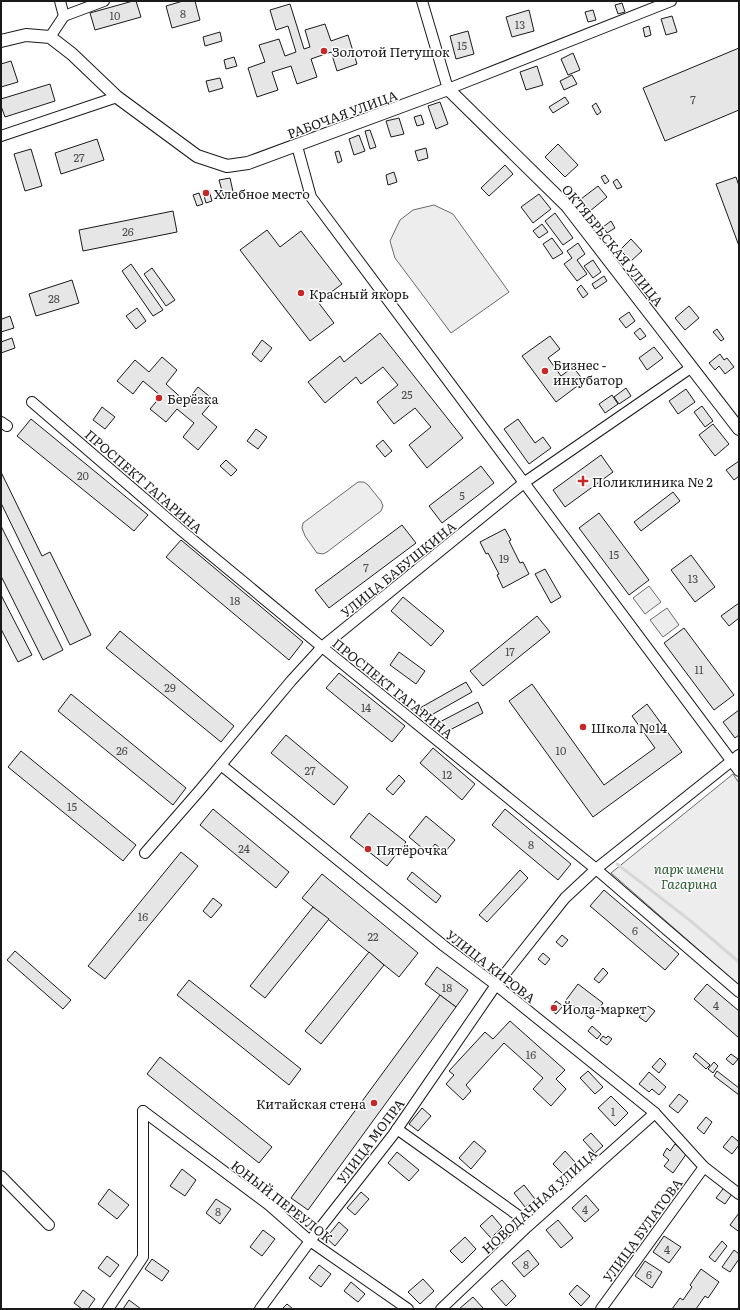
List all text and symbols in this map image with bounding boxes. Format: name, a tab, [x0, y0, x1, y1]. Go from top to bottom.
house number: 8	[180, 5, 186, 21]
house number: 10	[110, 7, 120, 23]
house number: 13	[515, 16, 525, 32]
house number: 15	[457, 37, 467, 53]
place label: Золотой Петушок	[332, 42, 450, 61]
marker: Золотой Петушок	[319, 46, 329, 56]
street label: РАБОЧАЯ УЛИЦА	[284, 85, 400, 143]
house number: 7	[690, 91, 696, 107]
house number: 27	[73, 149, 85, 165]
street label: ОКТЯБРЬСКАЯ УЛИЦА	[558, 180, 668, 310]
place label: Хлебное место	[214, 184, 310, 203]
marker: Хлебное место	[201, 188, 211, 198]
house number: 26	[122, 223, 134, 239]
place label: Красный якорь	[309, 284, 409, 303]
marker: Красный якорь	[296, 288, 306, 298]
house number: 28	[48, 290, 60, 306]
place label: Бизнес - инкубатор	[553, 355, 623, 389]
marker: Бизнес - инкубатор	[540, 366, 550, 376]
house number: 25	[401, 386, 413, 402]
place label: Берёзка	[167, 389, 218, 408]
marker: Берёзка	[154, 393, 164, 403]
street label: ПРОСПЕКТ ГАГАРИНА	[81, 425, 207, 538]
house number: 20	[77, 467, 89, 483]
place label: Поликлиника № 2	[592, 472, 713, 491]
marker: Поликлиника № 2	[577, 475, 589, 487]
house number: 5	[459, 487, 465, 503]
street label: УЛИЦА БАБУШКИНА	[336, 516, 460, 621]
house number: 15	[609, 546, 619, 562]
house number: 19	[499, 550, 509, 566]
house number: 7	[363, 559, 369, 575]
house number: 13	[688, 570, 698, 586]
house number: 18	[230, 592, 240, 608]
street label: ПРОСПЕКТ ГАГАРИНА	[329, 633, 458, 743]
house number: 17	[505, 643, 515, 659]
house number: 11	[695, 661, 704, 677]
house number: 29	[164, 679, 176, 695]
house number: 14	[361, 699, 371, 715]
place label: Школа №14	[591, 718, 667, 737]
marker: Школа №14	[578, 722, 588, 732]
house number: 26	[116, 742, 128, 758]
house number: 10	[556, 742, 566, 758]
house number: 27	[304, 762, 316, 778]
house number: 12	[442, 766, 452, 782]
house number: 15	[67, 798, 77, 814]
house number: 8	[528, 836, 534, 852]
house number: 24	[238, 840, 250, 856]
place label: Пятёрочка	[376, 840, 448, 859]
marker: Пятёрочка	[363, 844, 373, 854]
park label: парк имени Гагарина	[654, 859, 724, 893]
house number: 16	[138, 908, 148, 924]
house number: 6	[632, 922, 638, 938]
street label: УЛИЦА КИРОВА	[442, 925, 540, 1007]
house number: 22	[367, 928, 379, 944]
house number: 18	[442, 979, 452, 995]
house number: 4	[713, 997, 719, 1013]
place label: Йола-маркет	[562, 999, 647, 1018]
marker: Йола-маркет	[549, 1003, 559, 1013]
house number: 16	[526, 1046, 536, 1062]
place label: Китайская стена	[256, 1094, 366, 1113]
street label: УЛИЦА МОПРА	[332, 1094, 409, 1188]
marker: Китайская стена	[369, 1098, 379, 1108]
house number: 1	[611, 1103, 616, 1119]
street label: НОВОДАЧНАЯ УЛИЦА	[477, 1144, 601, 1258]
street label: ЮНЫЙ ПЕРЕУЛОК	[227, 1155, 337, 1247]
street label: УЛИЦА БУЛАТОВА	[598, 1174, 687, 1286]
house number: 4	[582, 1201, 588, 1217]
house number: 8	[215, 1203, 221, 1219]
house number: 4	[664, 1241, 670, 1257]
house number: 8	[523, 1256, 529, 1272]
house number: 6	[646, 1266, 652, 1282]

